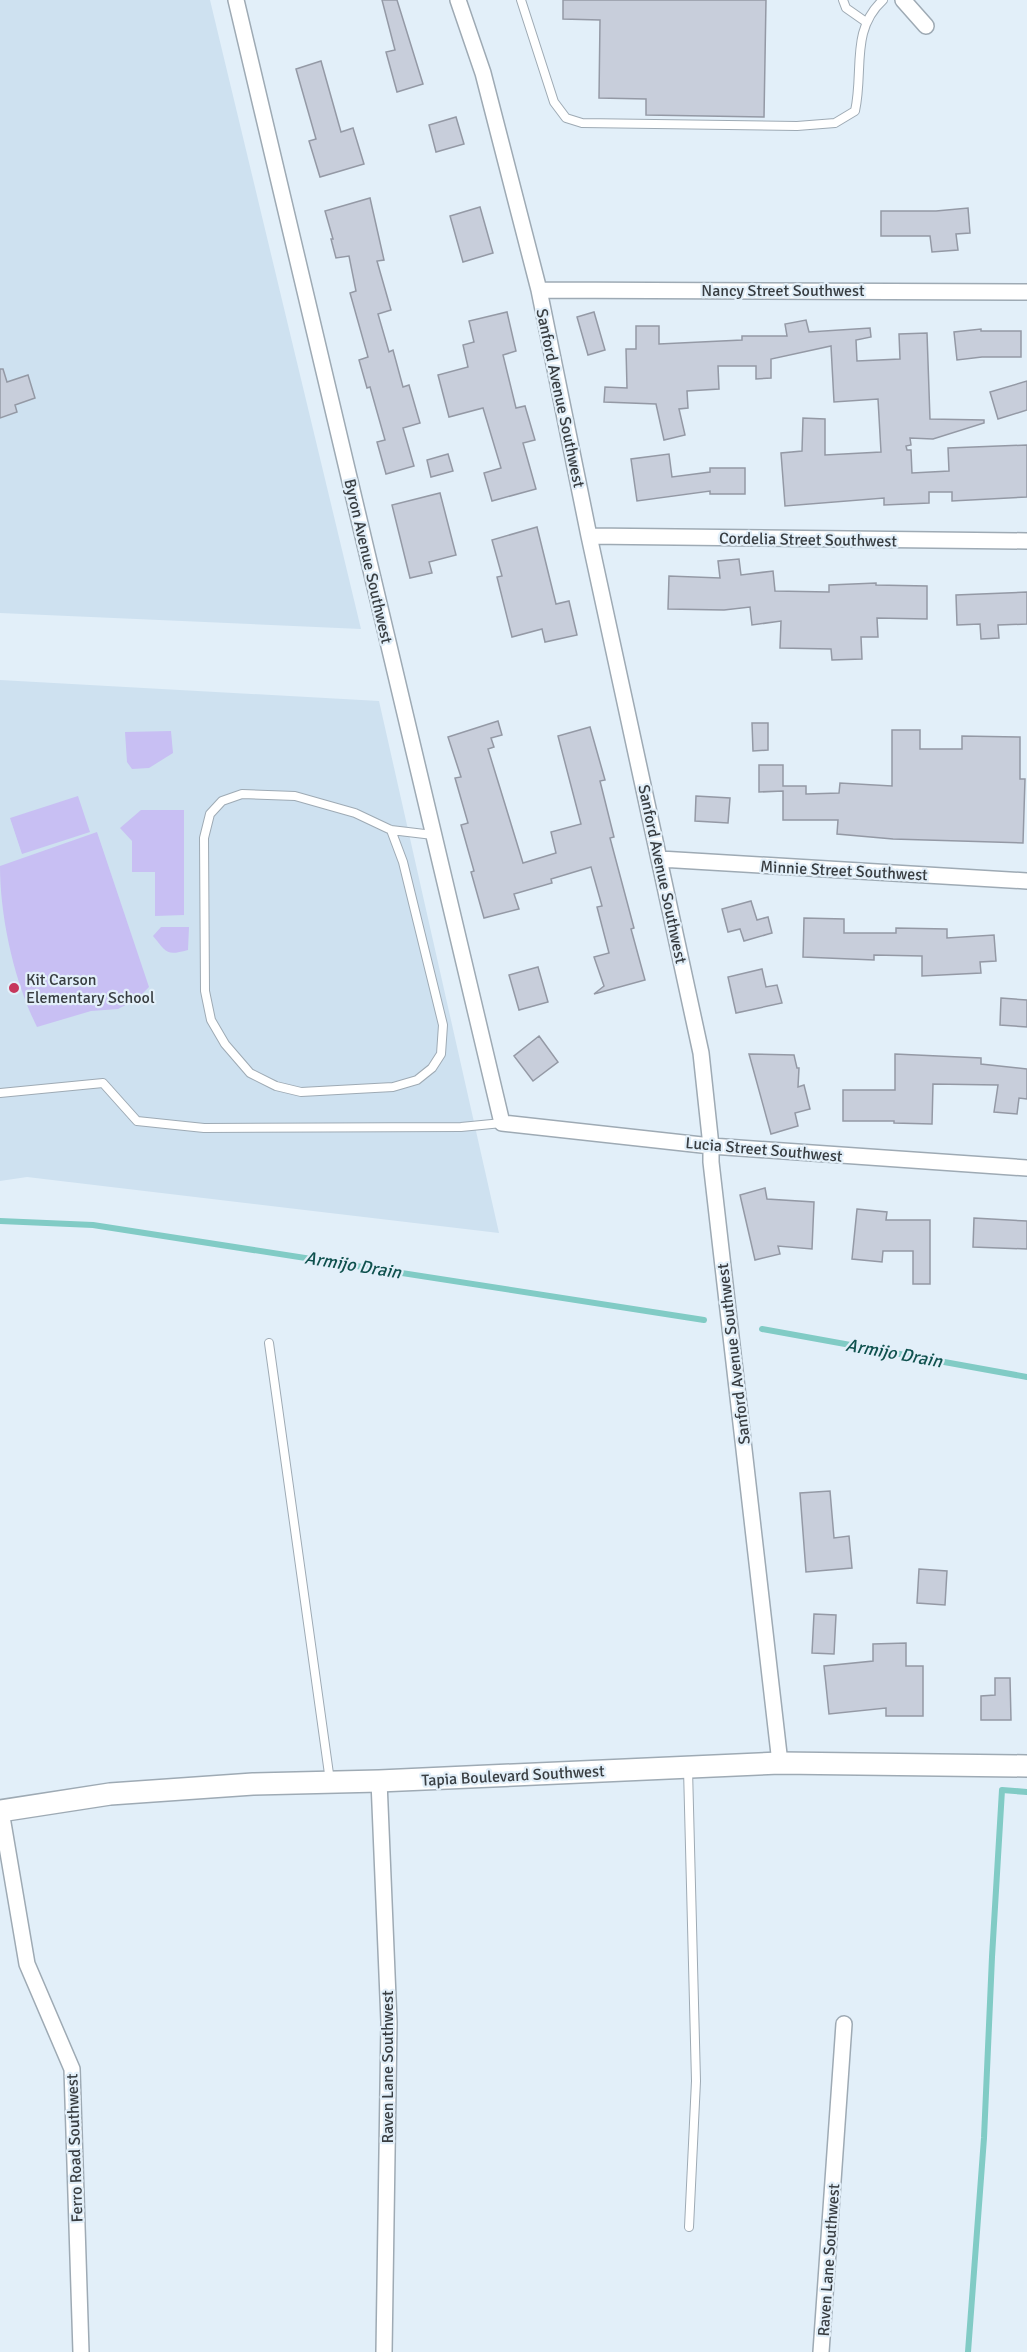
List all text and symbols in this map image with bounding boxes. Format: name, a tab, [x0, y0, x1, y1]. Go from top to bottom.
street label: Nancy Street Southwest	[701, 281, 865, 301]
street label: Sanford Avenue Southwest	[531, 307, 589, 490]
street label: Byron Avenue Southwest	[339, 477, 397, 646]
street label: Cordelia Street Southwest	[719, 528, 897, 552]
street label: Sanford Avenue Southwest	[633, 783, 691, 966]
street label: Minnie Street Southwest	[760, 857, 929, 885]
place label: Kit Carson Elementary School	[26, 970, 155, 1008]
marker: Kit Carson Elementary School	[7, 981, 21, 995]
street label: Lucia Street Southwest	[685, 1133, 844, 1167]
water label: Armijo Drain	[303, 1247, 404, 1284]
street label: Sanford Avenue Southwest	[713, 1262, 755, 1446]
water label: Armijo Drain	[844, 1334, 945, 1372]
street label: Tapia Boulevard Southwest	[421, 1761, 606, 1791]
street label: Raven Lane Southwest	[378, 1990, 398, 2144]
street label: Ferro Road Southwest	[62, 2073, 88, 2223]
street label: Raven Lane Southwest	[814, 2183, 844, 2337]

